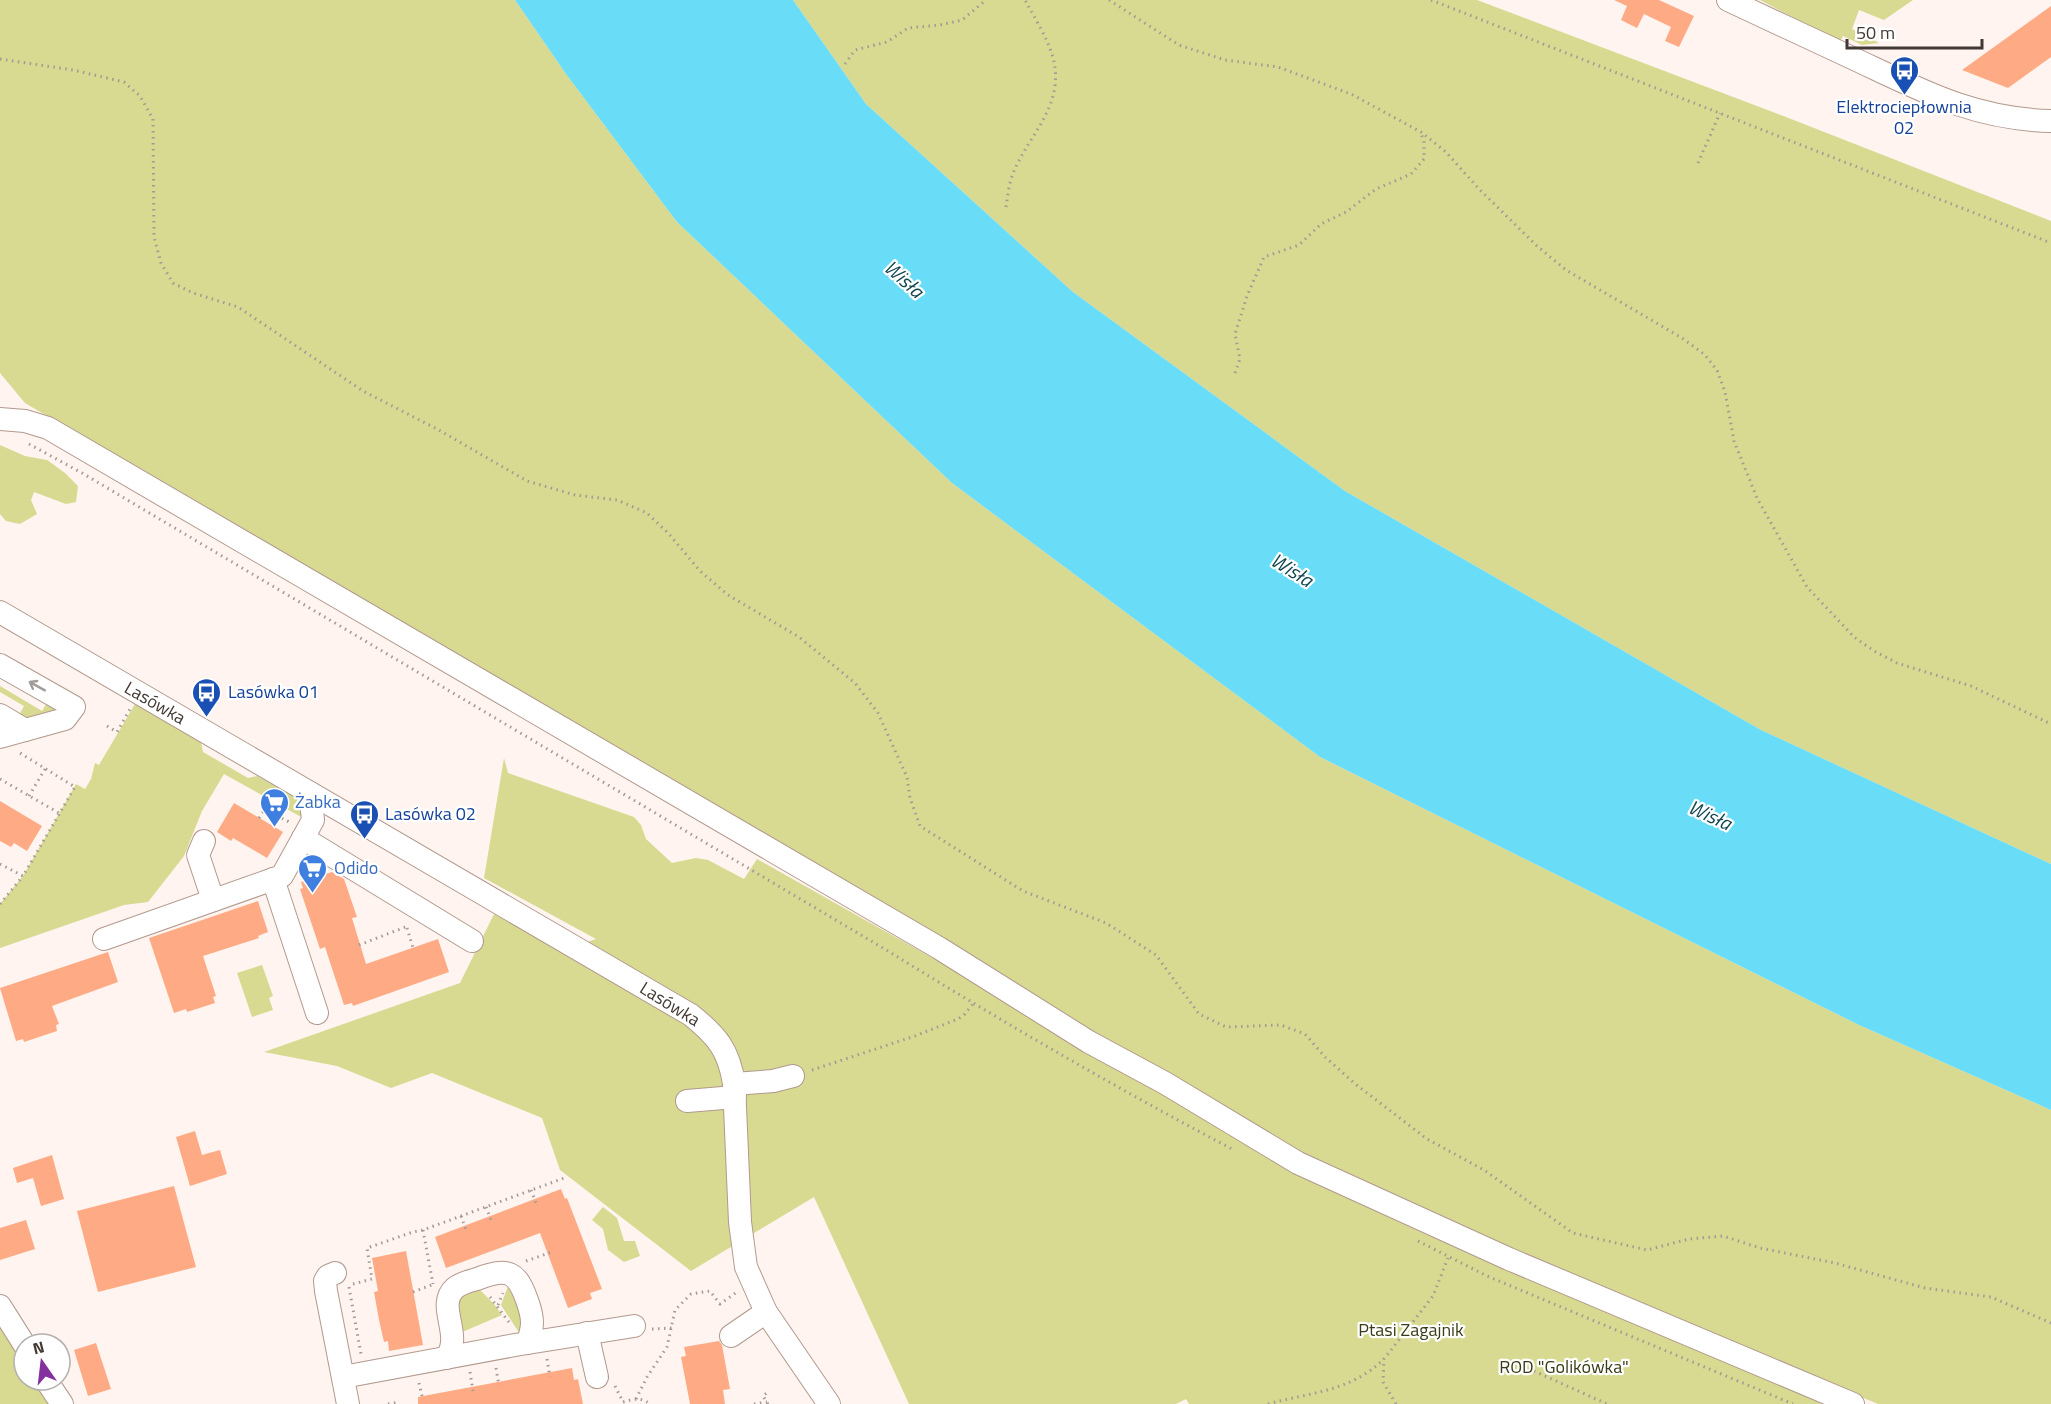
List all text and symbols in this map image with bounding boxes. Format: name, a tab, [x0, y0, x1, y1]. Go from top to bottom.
scale bar	[1847, 12, 1982, 50]
text: 50 m	[1856, 19, 1895, 46]
bus stop icon: Elektrociepłownia 02	[1888, 54, 1920, 96]
place label: Elektrociepłownia 02	[1836, 93, 1972, 141]
water label: Wisła	[877, 252, 932, 306]
water label: Wisła	[1265, 545, 1320, 595]
street label: Lasówka	[120, 674, 191, 731]
bus stop icon: Lasówka 01	[191, 676, 223, 718]
place label: Lasówka 01	[228, 678, 319, 705]
one-way arrow	[29, 680, 46, 692]
supermarket icon: Żabka	[258, 786, 290, 828]
place label: Żabka	[295, 788, 341, 815]
water label: Wisła	[1683, 791, 1738, 838]
bus stop icon: Lasówka 02	[348, 798, 380, 840]
place label: Lasówka 02	[385, 800, 476, 827]
supermarket icon: Odido	[297, 852, 329, 894]
place label: Odido	[334, 854, 378, 881]
street label: Lasówka	[635, 974, 706, 1033]
park label: Ptasi Zagajnik	[1358, 1316, 1464, 1343]
north arrow	[12, 1332, 72, 1392]
text: N	[30, 1334, 47, 1360]
park label: ROD "Golikówka"	[1499, 1353, 1629, 1380]

